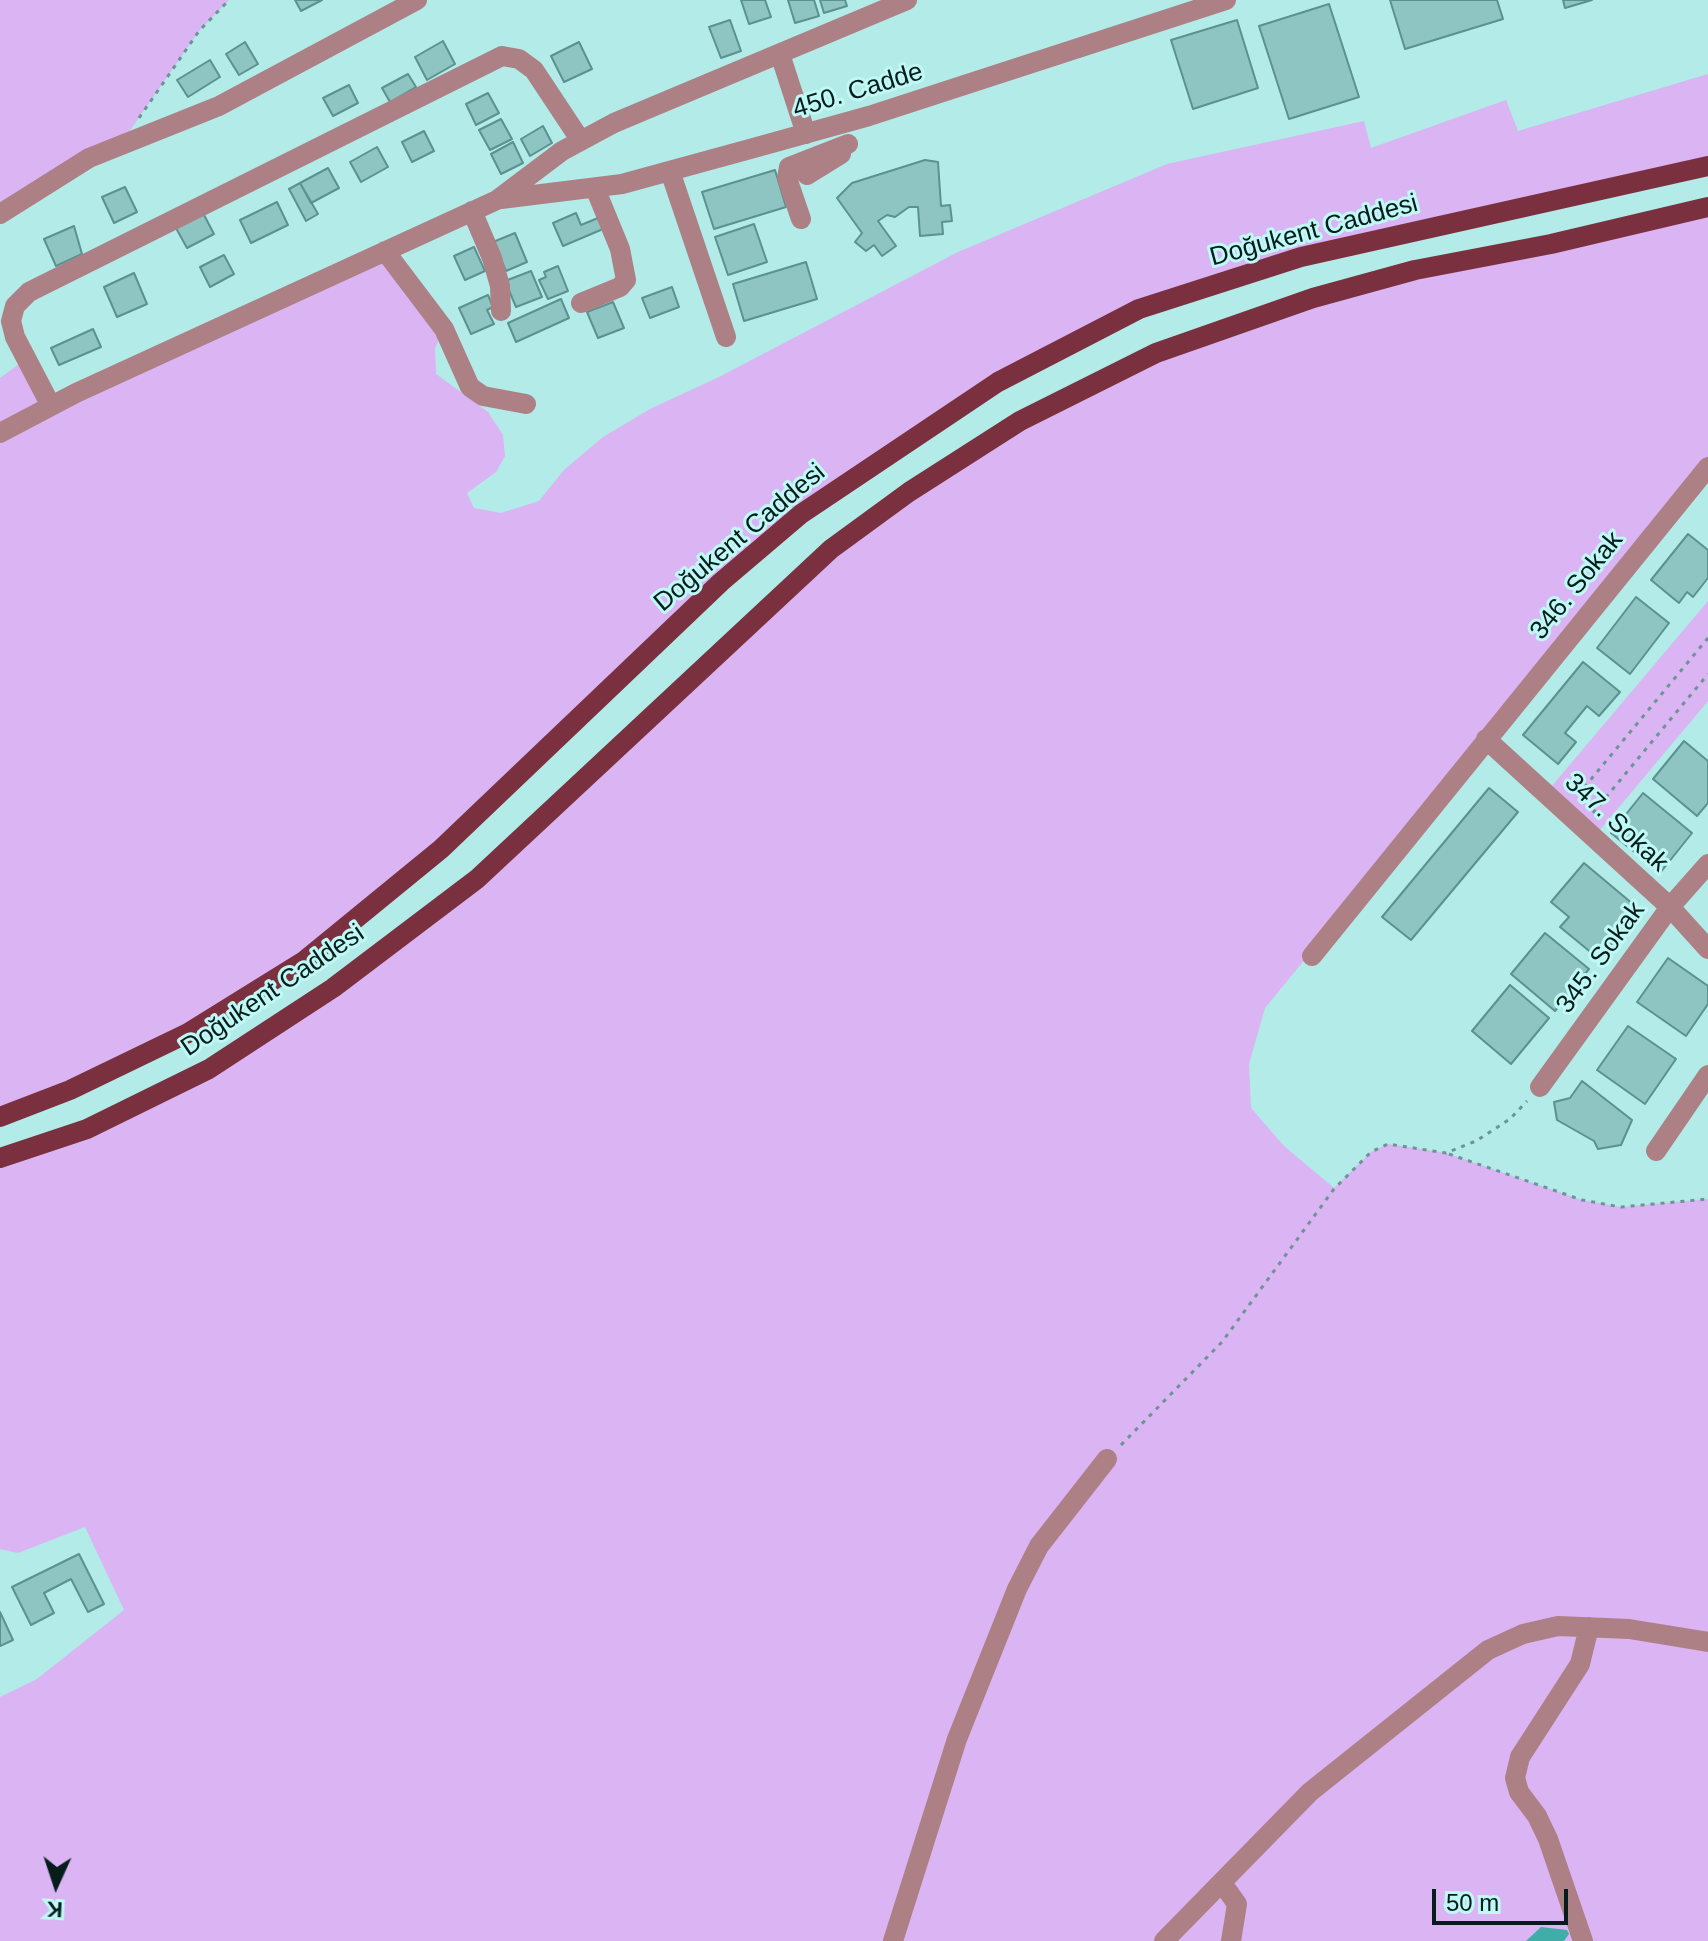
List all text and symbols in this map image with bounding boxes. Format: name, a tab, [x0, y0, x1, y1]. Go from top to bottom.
street label: 450. Cadde	[789, 56, 927, 126]
street label: Doğukent Caddesi	[1207, 188, 1421, 274]
street label: Doğukent Caddesi	[648, 457, 832, 619]
street label: 346. Sokak	[1524, 526, 1630, 646]
street label: 347. Sokak	[1558, 767, 1674, 879]
street label: 345. Sokak	[1550, 896, 1652, 1020]
street label: Doğukent Caddesi	[176, 918, 370, 1064]
north arrow	[16, 1845, 96, 1925]
scale bar	[1436, 1873, 1572, 1923]
text: 50 m	[1446, 1889, 1499, 1916]
text: K	[46, 1897, 63, 1922]

